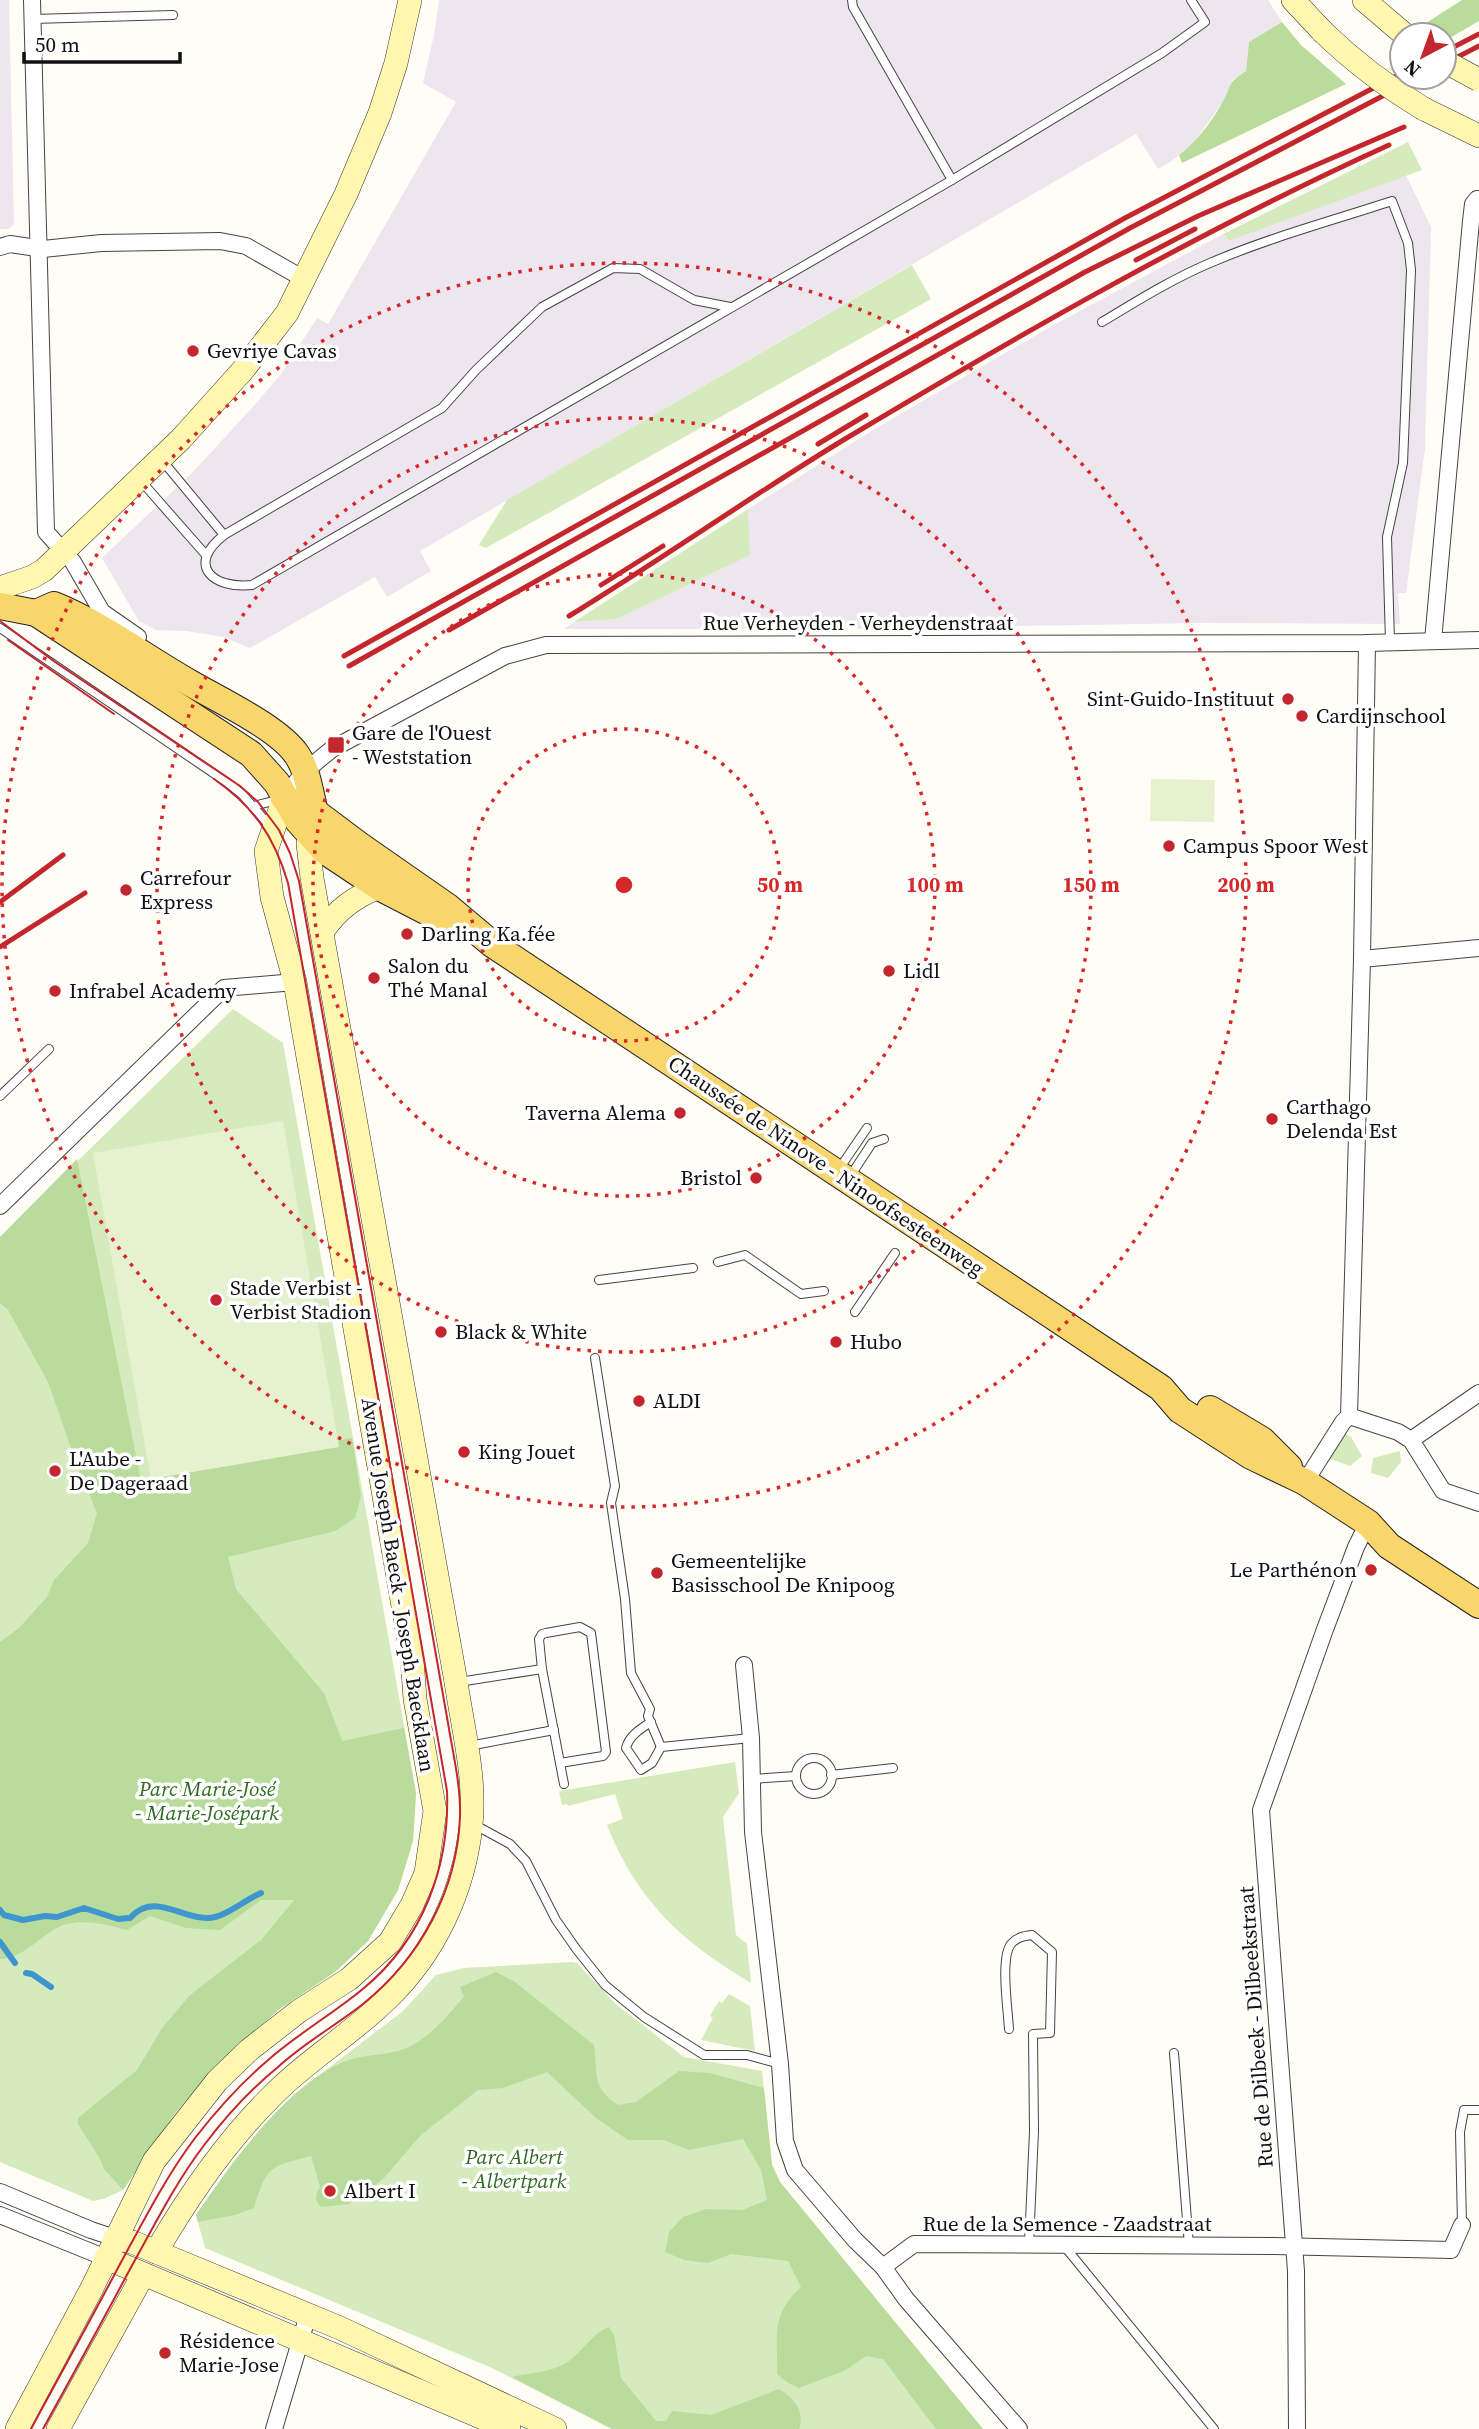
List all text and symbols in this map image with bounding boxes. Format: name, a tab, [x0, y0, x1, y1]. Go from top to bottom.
scale bar	[24, 21, 180, 65]
north arrow	[1388, 21, 1458, 91]
text: 50 m	[35, 30, 80, 59]
text: N	[1398, 54, 1426, 83]
place label: Gevriye Cavas	[207, 336, 337, 365]
marker: Gevriye Cavas	[185, 343, 201, 359]
street label: Rue Verheyden - Verheydenstraat	[703, 608, 1013, 637]
place label: Sint-Guido-Instituut	[1087, 684, 1274, 713]
marker: Sint-Guido-Instituut	[1280, 691, 1296, 707]
place label: Cardijnschool	[1316, 701, 1446, 730]
marker: Cardijnschool	[1294, 708, 1310, 724]
place label: Gare de l'Ouest - Weststation	[352, 718, 491, 771]
marker: Gare de l'Ouest - Weststation	[326, 735, 346, 755]
place label: Campus Spoor West	[1183, 831, 1368, 860]
marker: Campus Spoor West	[1161, 838, 1177, 854]
place label: Carrefour Express	[140, 863, 232, 916]
text: 50 m	[757, 870, 803, 899]
text: 100 m	[906, 870, 964, 899]
text: 150 m	[1062, 870, 1120, 899]
text: 200 m	[1217, 870, 1275, 899]
centre of rings	[612, 873, 636, 897]
marker: Carrefour Express	[118, 882, 134, 898]
place label: Darling Ka.fée	[421, 919, 555, 948]
marker: Darling Ka.fée	[399, 926, 415, 942]
place label: Salon du Thé Manal	[388, 951, 488, 1004]
place label: Lidl	[903, 956, 940, 985]
marker: Lidl	[881, 963, 897, 979]
marker: Salon du Thé Manal	[366, 970, 382, 986]
place label: Infrabel Academy	[69, 976, 236, 1005]
marker: Infrabel Academy	[47, 983, 63, 999]
street label: Chaussée de Ninove - Ninoofsesteenweg	[663, 1049, 990, 1283]
place label: Carthago Delenda Est	[1286, 1092, 1397, 1145]
place label: Taverna Alema	[525, 1098, 666, 1127]
marker: Taverna Alema	[672, 1105, 688, 1121]
marker: Carthago Delenda Est	[1264, 1111, 1280, 1127]
place label: Bristol	[680, 1163, 742, 1192]
marker: Bristol	[748, 1170, 764, 1186]
place label: Stade Verbist - Verbist Stadion	[230, 1273, 372, 1326]
marker: Stade Verbist - Verbist Stadion	[208, 1292, 224, 1308]
place label: Black & White	[455, 1317, 587, 1346]
marker: Black & White	[433, 1324, 449, 1340]
place label: Hubo	[850, 1327, 902, 1356]
marker: Hubo	[828, 1334, 844, 1350]
place label: ALDI	[653, 1386, 701, 1415]
marker: ALDI	[631, 1393, 647, 1409]
street label: Avenue Joseph Baeck - Joseph Baecklaan	[355, 1396, 442, 1774]
place label: King Jouet	[478, 1437, 575, 1466]
place label: L'Aube - De Dageraad	[69, 1444, 188, 1497]
marker: King Jouet	[456, 1444, 472, 1460]
marker: L'Aube - De Dageraad	[47, 1463, 63, 1479]
place label: Gemeentelijke Basisschool De Knipoog	[671, 1546, 895, 1599]
place label: Le Parthénon	[1230, 1555, 1357, 1584]
marker: Le Parthénon	[1363, 1562, 1379, 1578]
marker: Gemeentelijke Basisschool De Knipoog	[649, 1565, 665, 1581]
park label: Parc Marie-José - Marie-Josépark	[135, 1774, 279, 1827]
street label: Rue de Dilbeek - Dilbeekstraat	[1231, 1885, 1280, 2169]
park label: Parc Albert - Albertpark	[462, 2142, 567, 2195]
place label: Albert I	[344, 2176, 416, 2205]
marker: Albert I	[322, 2183, 338, 2199]
street label: Rue de la Semence - Zaadstraat	[923, 2209, 1212, 2238]
place label: Résidence Marie-Jose	[179, 2326, 279, 2379]
marker: Résidence Marie-Jose	[157, 2345, 173, 2361]

